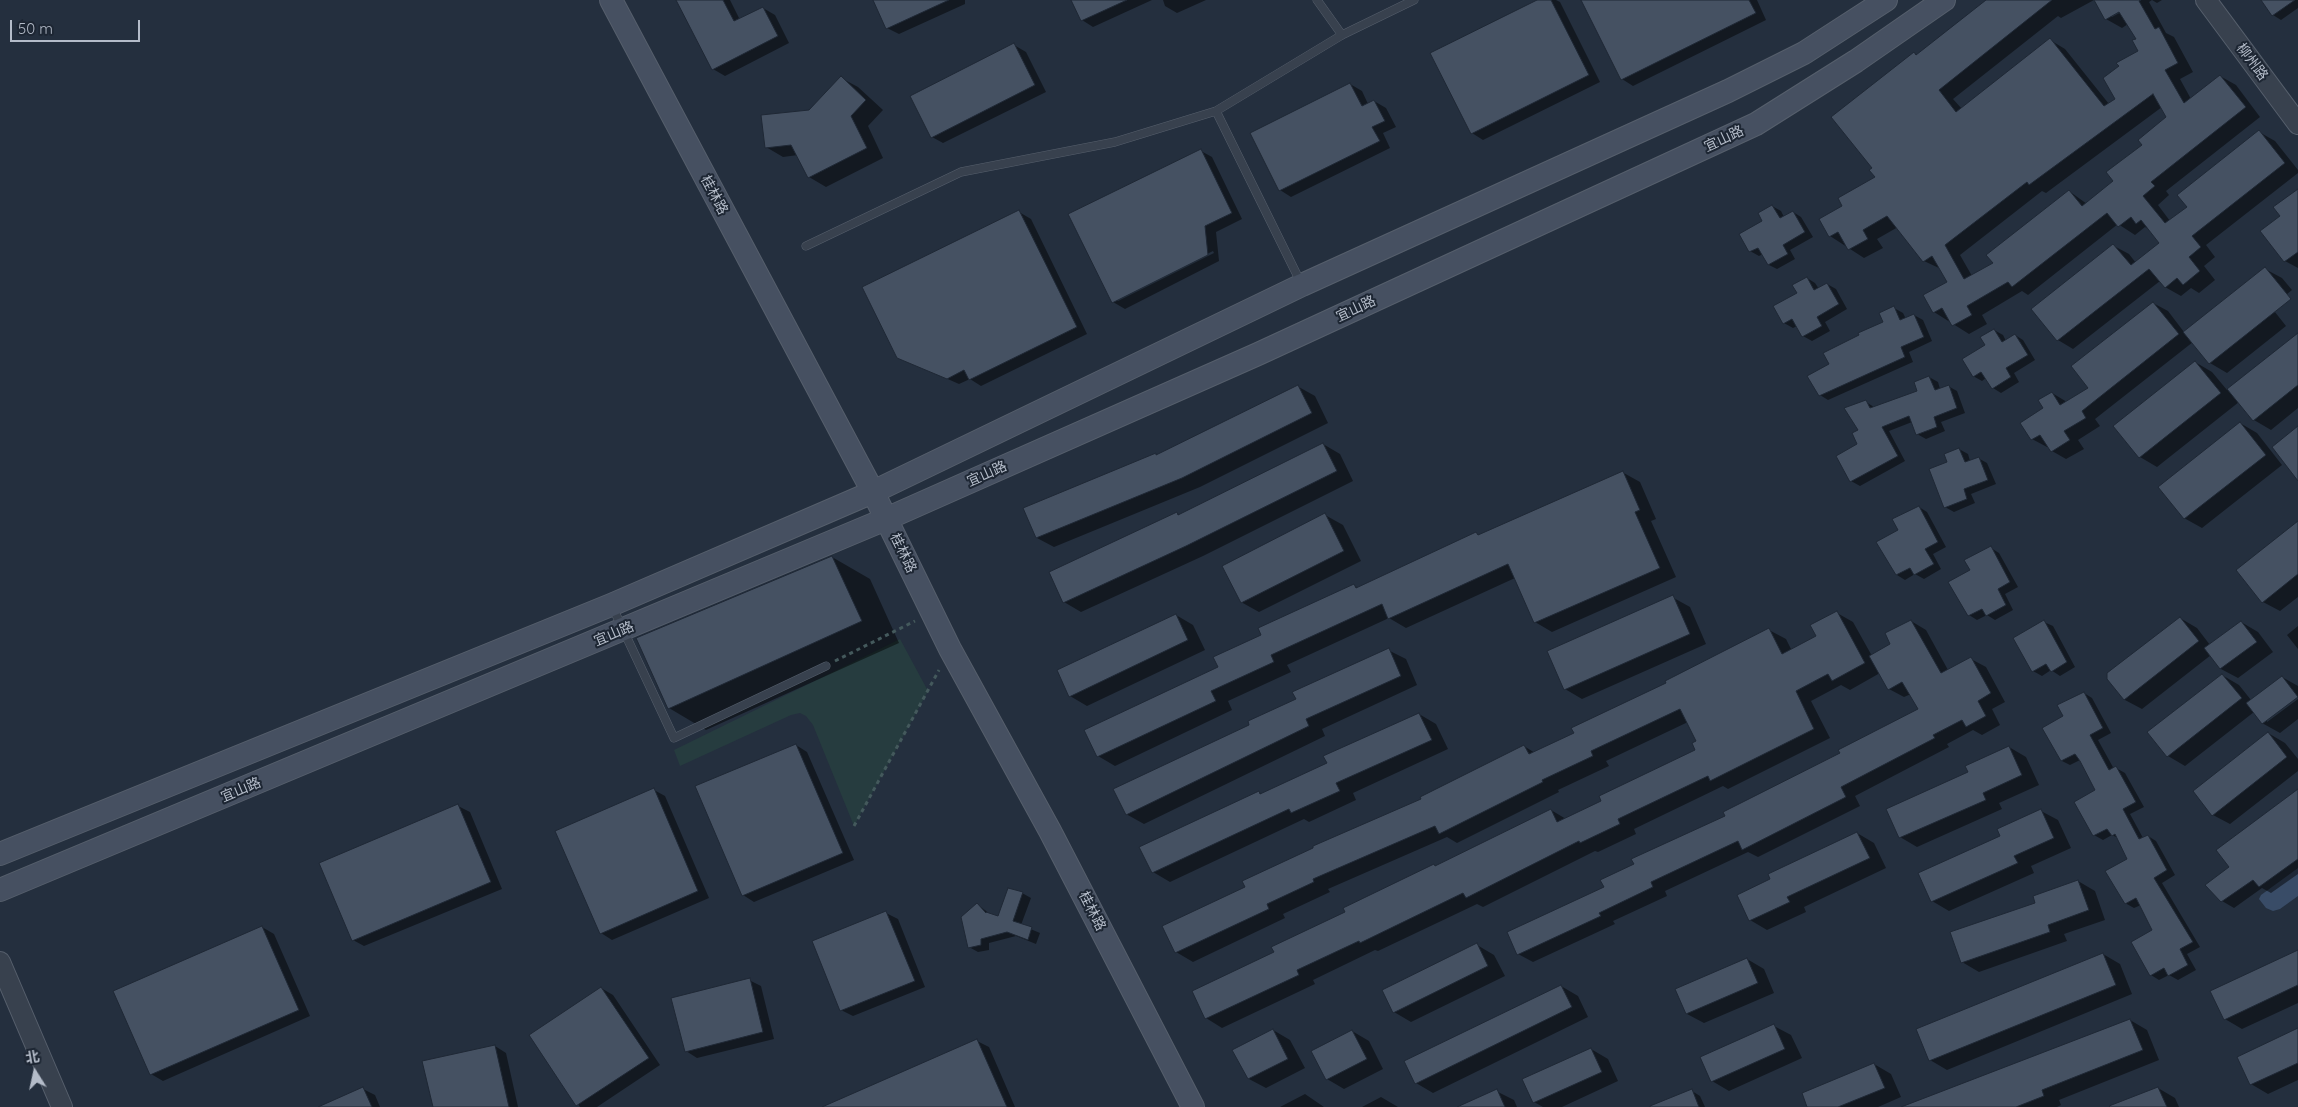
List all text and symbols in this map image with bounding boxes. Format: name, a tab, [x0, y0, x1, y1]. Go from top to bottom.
scale bar	[12, 10, 142, 42]
text: 50 m	[18, 19, 53, 38]
street label: 柳州路	[2233, 40, 2271, 84]
street label: 宜山路	[1701, 123, 1747, 155]
street label: 桂林路	[697, 173, 731, 217]
street label: 宜山路	[1333, 293, 1379, 325]
street label: 宜山路	[964, 458, 1010, 490]
street label: 桂林路	[886, 530, 920, 576]
street label: 宜山路	[591, 618, 637, 650]
street label: 宜山路	[218, 774, 264, 806]
street label: 桂林路	[1075, 888, 1109, 934]
north arrow	[10, 1047, 60, 1097]
text: 北	[24, 1047, 41, 1067]

